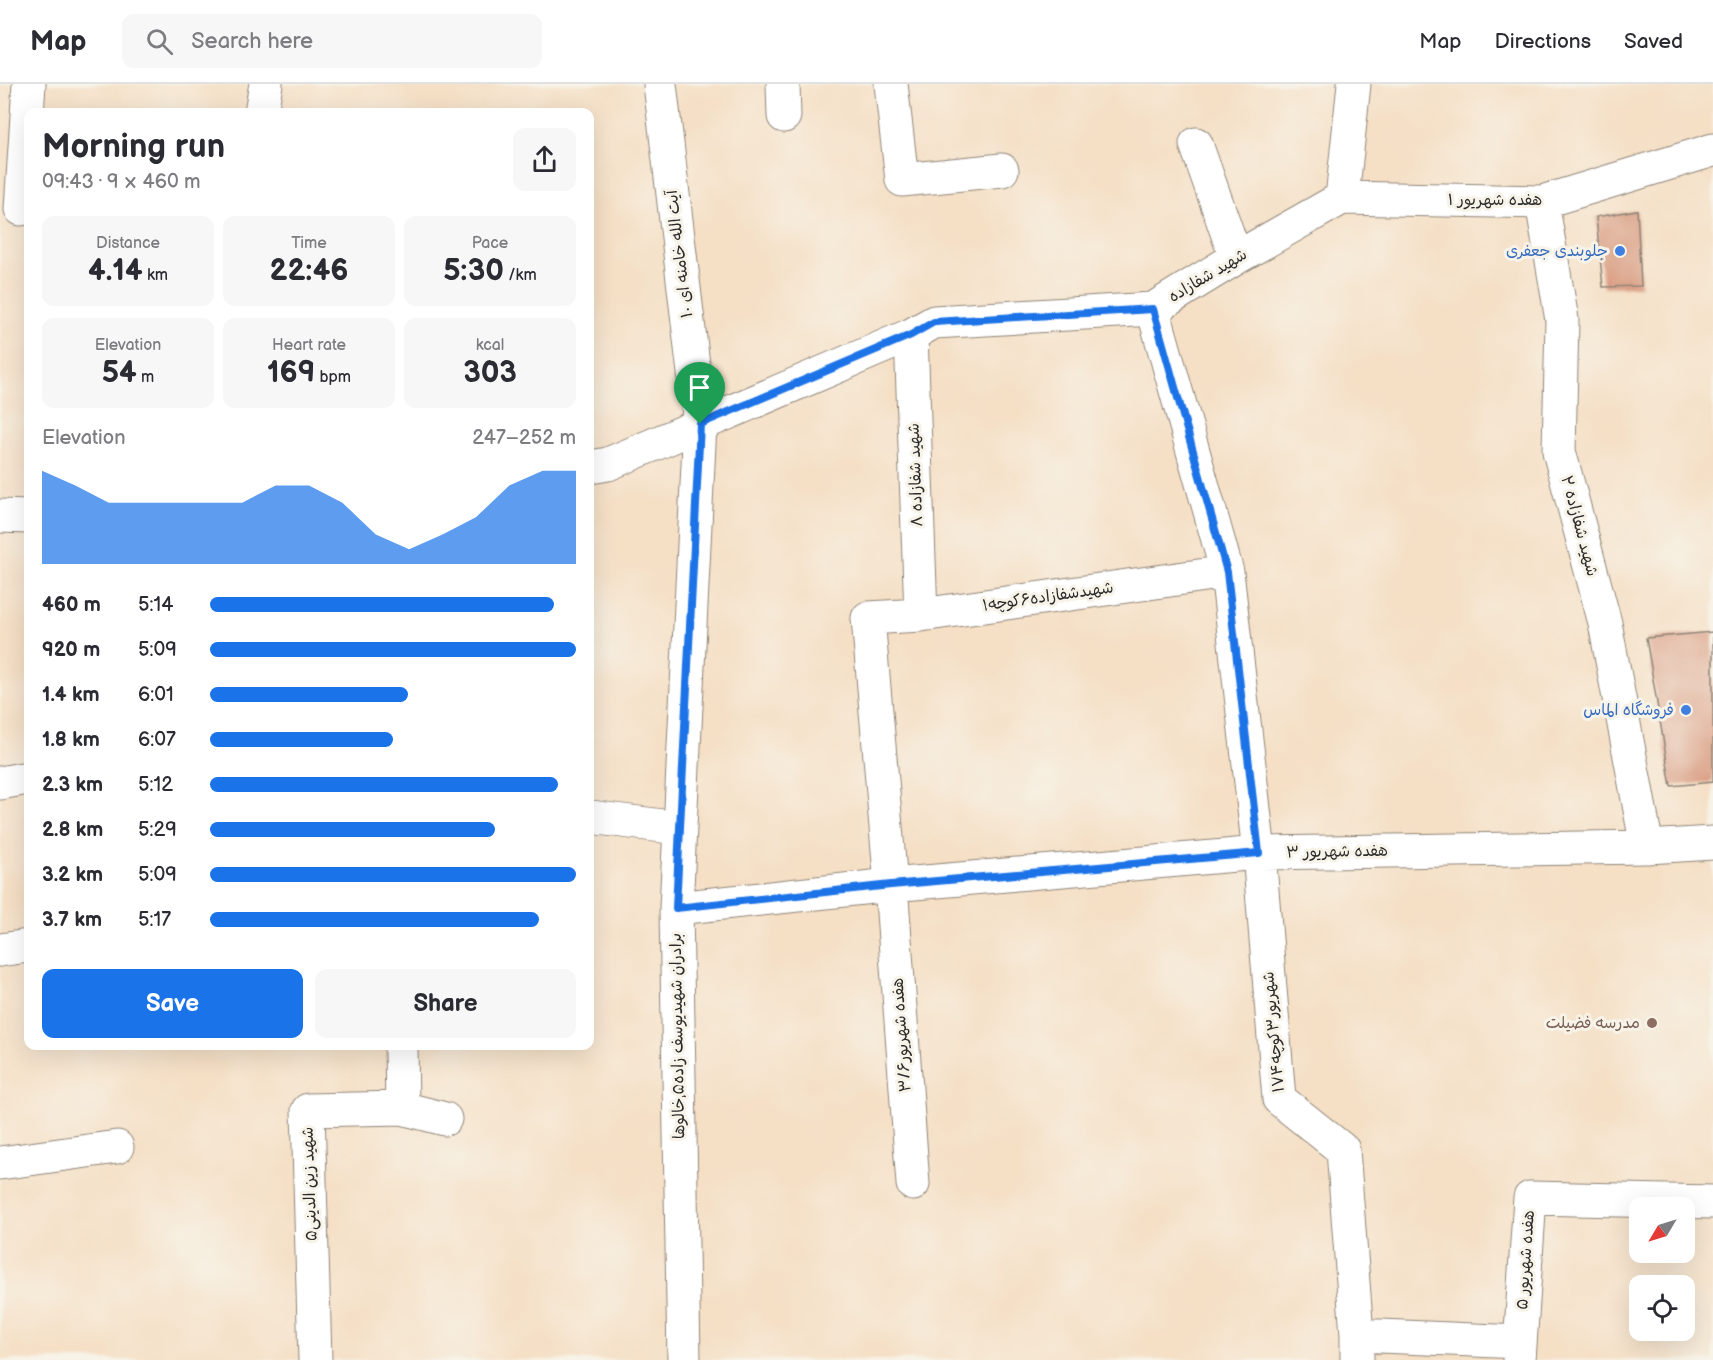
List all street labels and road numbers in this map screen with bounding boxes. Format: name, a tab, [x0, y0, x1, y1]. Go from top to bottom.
street label: آیت الله خامنه ای ۱۰	[663, 188, 697, 319]
street label: هفده شهریور ۱	[1448, 191, 1542, 210]
street label: شهید شفازاده	[1165, 245, 1251, 307]
street label: شهید شفازاده ۸	[905, 423, 927, 527]
street label: شهید شفازاده ۲	[1556, 474, 1602, 578]
street label: شهیدشفازاده۶کوچه۱	[981, 578, 1115, 616]
street label: هفده شهریور ۳	[1286, 842, 1388, 862]
street label: برادران شهیدیوسف زاده۵,خالوها	[667, 933, 689, 1139]
street label: ۱۷شهریور۳کوچه۴	[1259, 971, 1289, 1093]
street label: هفده شهریور۳/۶	[889, 977, 915, 1093]
street label: شهید زین الدینی۵	[299, 1127, 321, 1241]
street label: هفده شهریور ۵	[1513, 1210, 1539, 1310]

